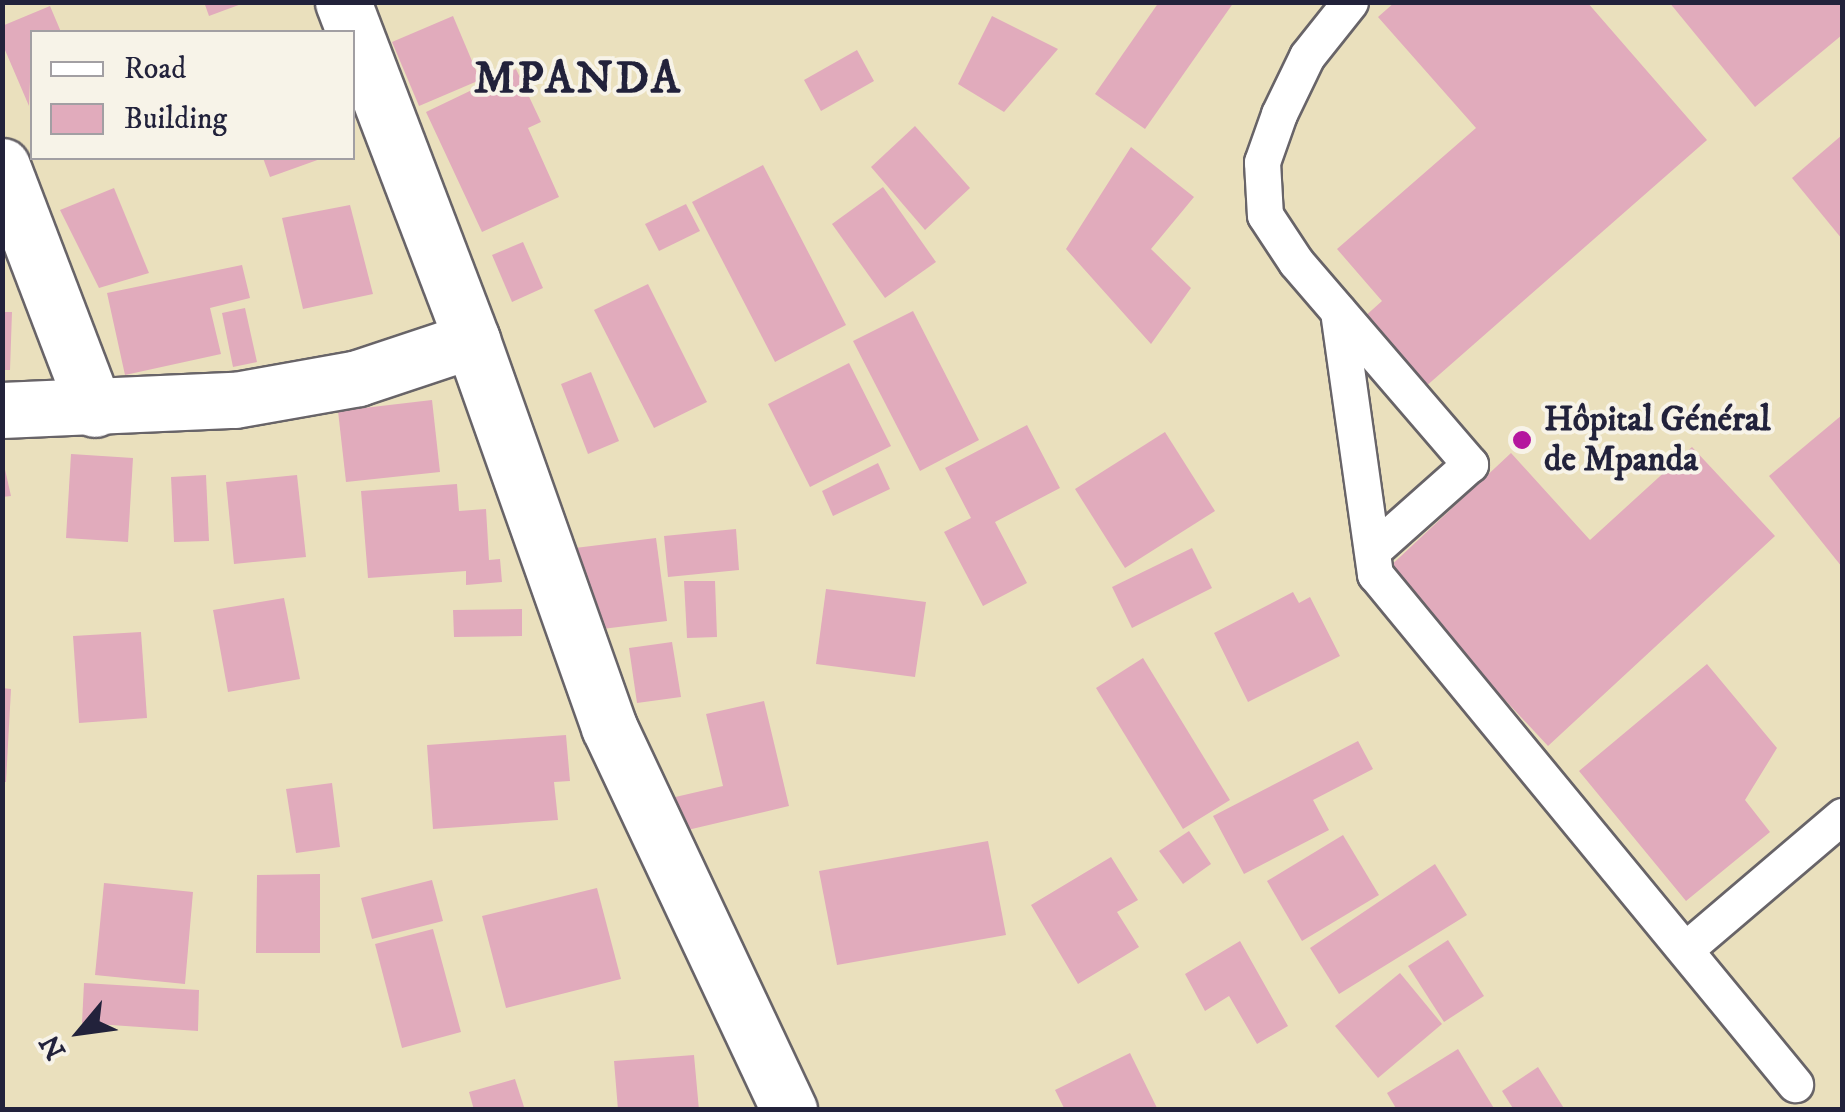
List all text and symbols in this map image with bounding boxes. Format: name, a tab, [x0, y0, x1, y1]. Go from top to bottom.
legend	[30, 30, 355, 160]
text: Road	[124, 51, 186, 88]
district label: MPANDA	[474, 53, 682, 107]
text: Building	[124, 101, 227, 138]
place label: Hôpital Général de Mpanda	[1544, 399, 1770, 481]
marker: Hôpital Général de Mpanda	[1509, 427, 1535, 453]
north arrow	[30, 982, 130, 1082]
text: N	[32, 1028, 74, 1065]

